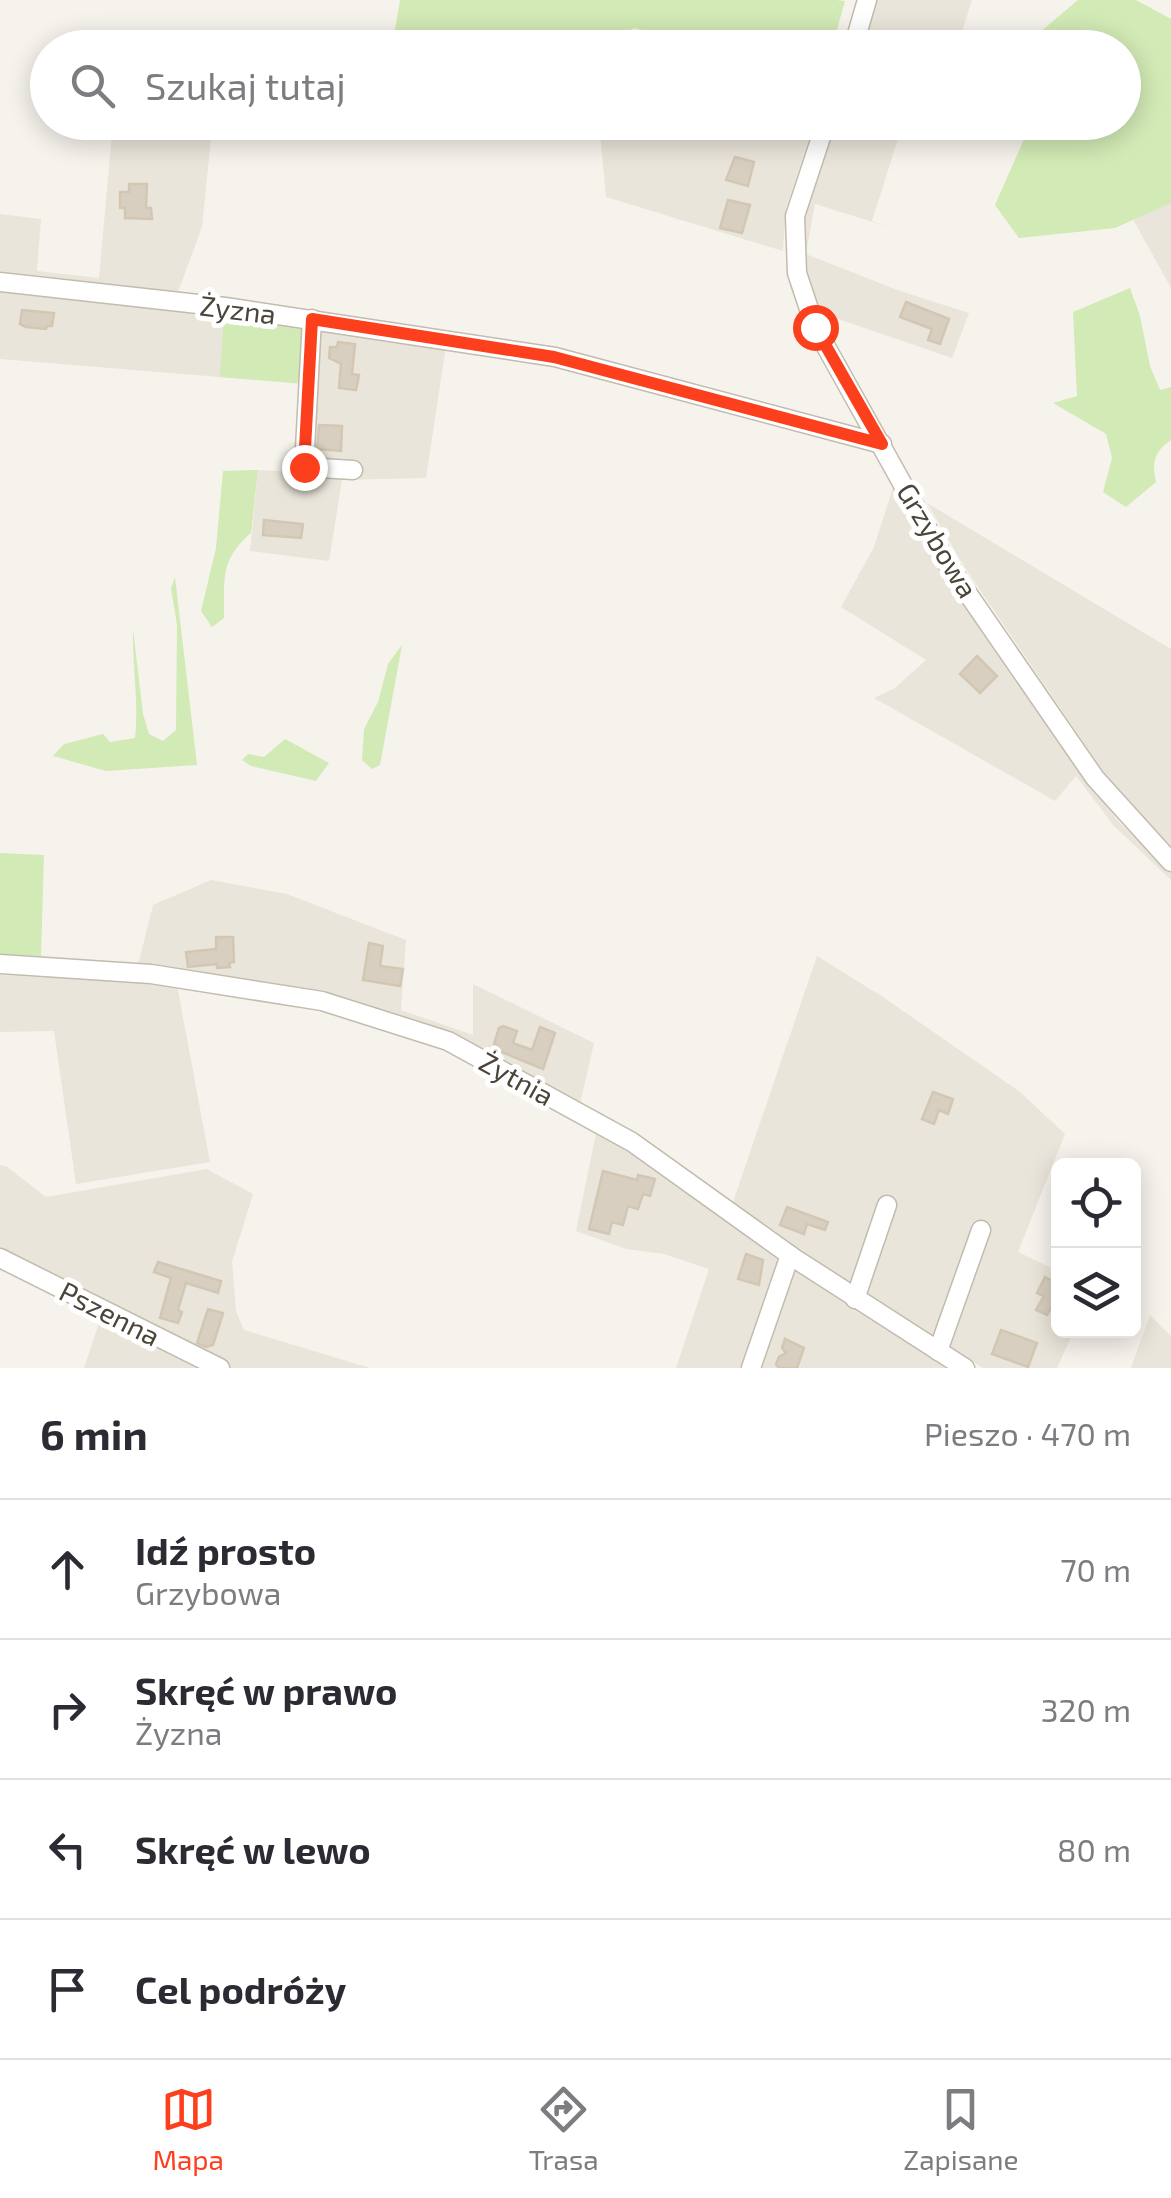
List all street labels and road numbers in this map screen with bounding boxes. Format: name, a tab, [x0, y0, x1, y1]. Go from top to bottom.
street label: Żyzna	[198, 287, 278, 331]
street label: Grzybowa	[890, 476, 986, 604]
street label: Żytnia	[474, 1044, 560, 1112]
street label: Pszenna	[54, 1273, 166, 1353]

